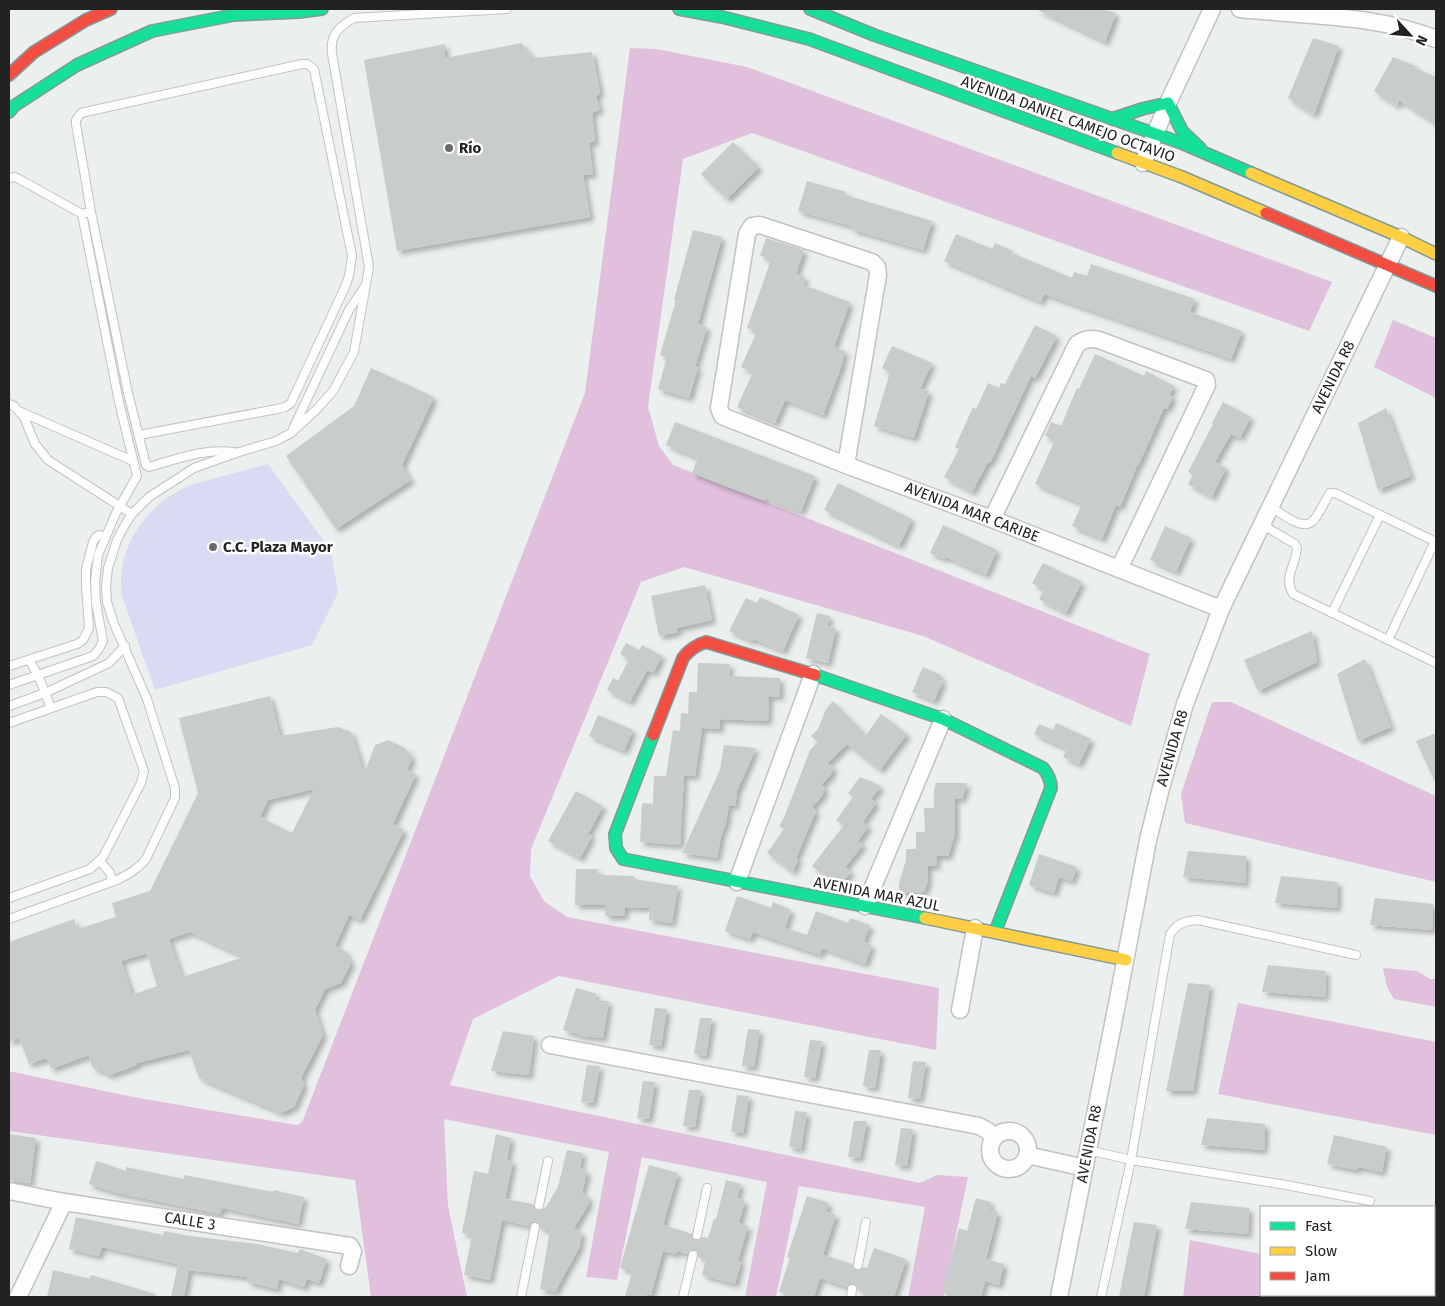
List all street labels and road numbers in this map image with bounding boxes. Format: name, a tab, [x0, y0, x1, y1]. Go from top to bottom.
street label: AVENIDA DANIEL CAMEJO OCTAVIO	[959, 72, 1177, 166]
street label: AVENIDA R8	[1308, 338, 1358, 416]
street label: AVENIDA MAR CARIBE	[902, 478, 1042, 546]
street label: AVENIDA R8	[1152, 708, 1192, 788]
street label: AVENIDA MAR AZUL	[812, 873, 942, 915]
street label: AVENIDA R8	[1073, 1104, 1105, 1184]
street label: CALLE 3	[163, 1208, 217, 1234]

